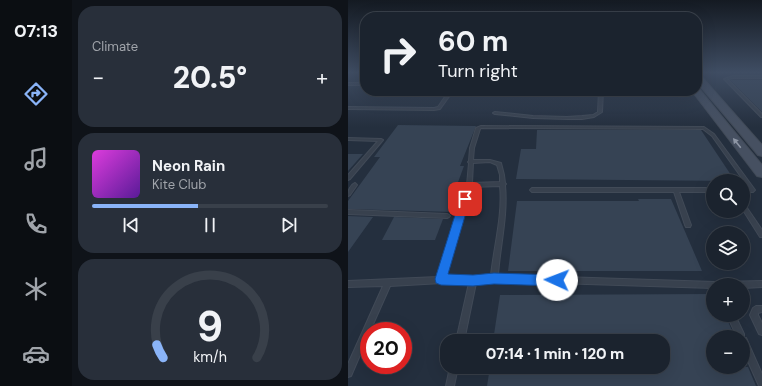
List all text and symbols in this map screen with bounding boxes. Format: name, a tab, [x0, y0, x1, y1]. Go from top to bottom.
text: 07:13	[14, 19, 58, 43]
text: 60 m	[438, 23, 508, 60]
icon: right	[372, 28, 424, 80]
text: Climate	[92, 38, 138, 55]
text: 20.5°	[173, 58, 247, 97]
text: Turn right	[438, 59, 518, 83]
text: −	[92, 63, 104, 92]
text: +	[316, 63, 328, 92]
icon: directions	[22, 80, 50, 108]
one-way arrow	[733, 138, 742, 148]
icon: music	[22, 145, 50, 173]
text: Neon Rain	[152, 156, 225, 176]
map controls	[706, 174, 750, 374]
button: search	[706, 174, 750, 218]
text: Kite Club	[152, 176, 206, 193]
pin	[448, 182, 482, 216]
icon: arrive	[454, 188, 476, 210]
icon: phone	[22, 210, 50, 238]
icon: previous	[120, 214, 142, 236]
icon: pause	[199, 214, 221, 236]
icon: next	[278, 214, 300, 236]
button: layers	[706, 226, 750, 270]
position arrow	[536, 259, 578, 301]
icon: climate	[22, 275, 50, 303]
button: +	[706, 278, 750, 322]
text: 9	[197, 299, 223, 353]
speed limit sign: 20	[360, 322, 412, 374]
button: −	[706, 330, 750, 374]
icon: car	[22, 340, 50, 368]
text: 07:14 · 1 min · 120 m	[486, 344, 624, 364]
text: km/h	[193, 347, 227, 365]

